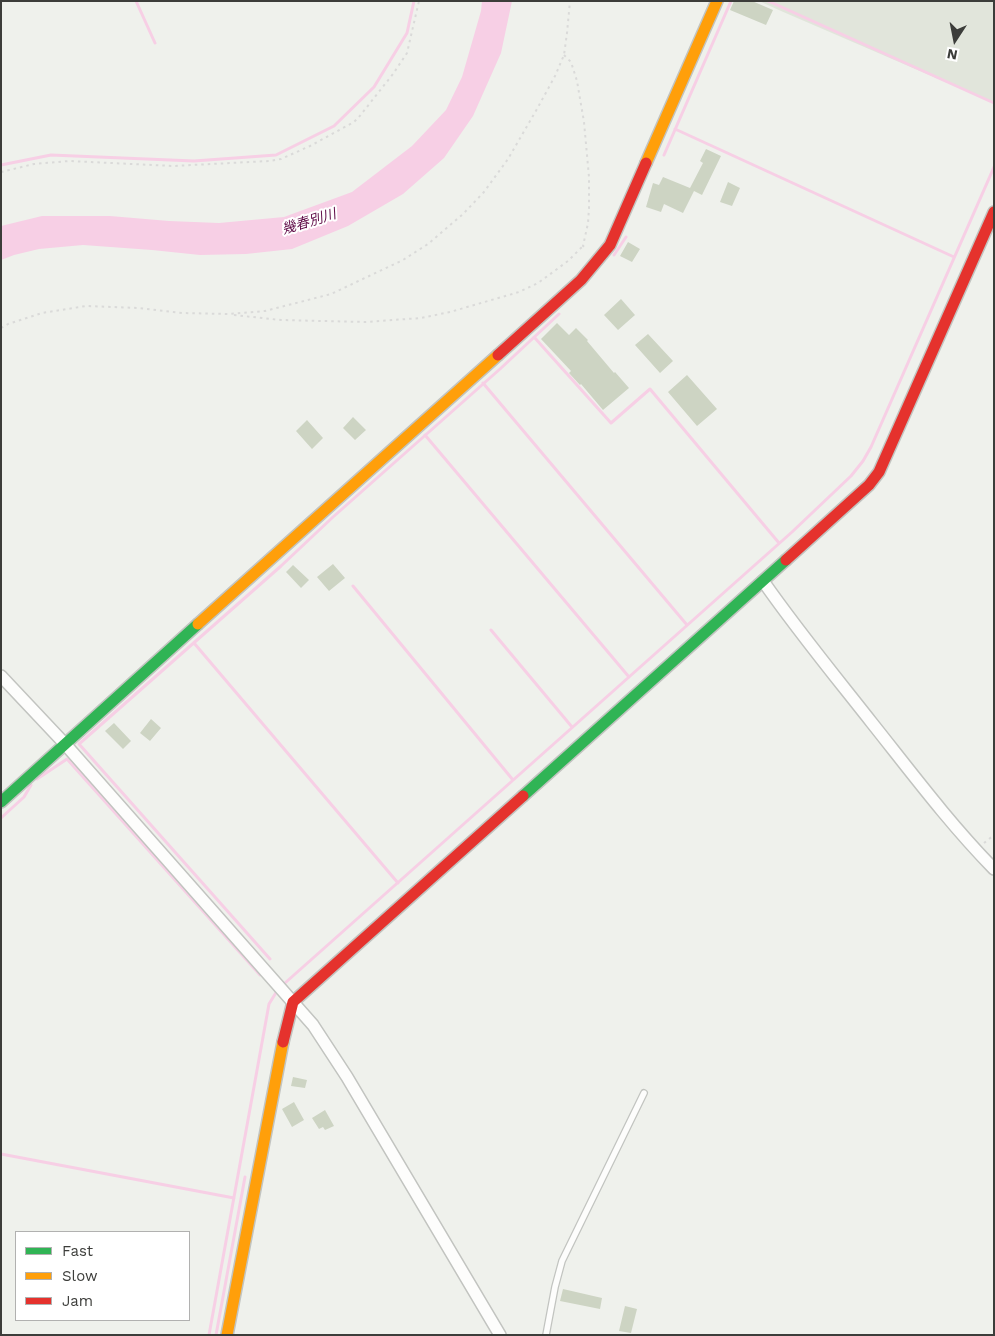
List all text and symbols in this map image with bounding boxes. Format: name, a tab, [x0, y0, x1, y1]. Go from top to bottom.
north arrow	[930, 15, 980, 65]
text: N	[946, 46, 959, 64]
water label: 幾春別川	[280, 206, 338, 238]
legend	[15, 1231, 190, 1321]
text: Fast	[62, 1242, 93, 1260]
text: Slow	[62, 1267, 98, 1285]
text: Jam	[62, 1292, 93, 1310]

